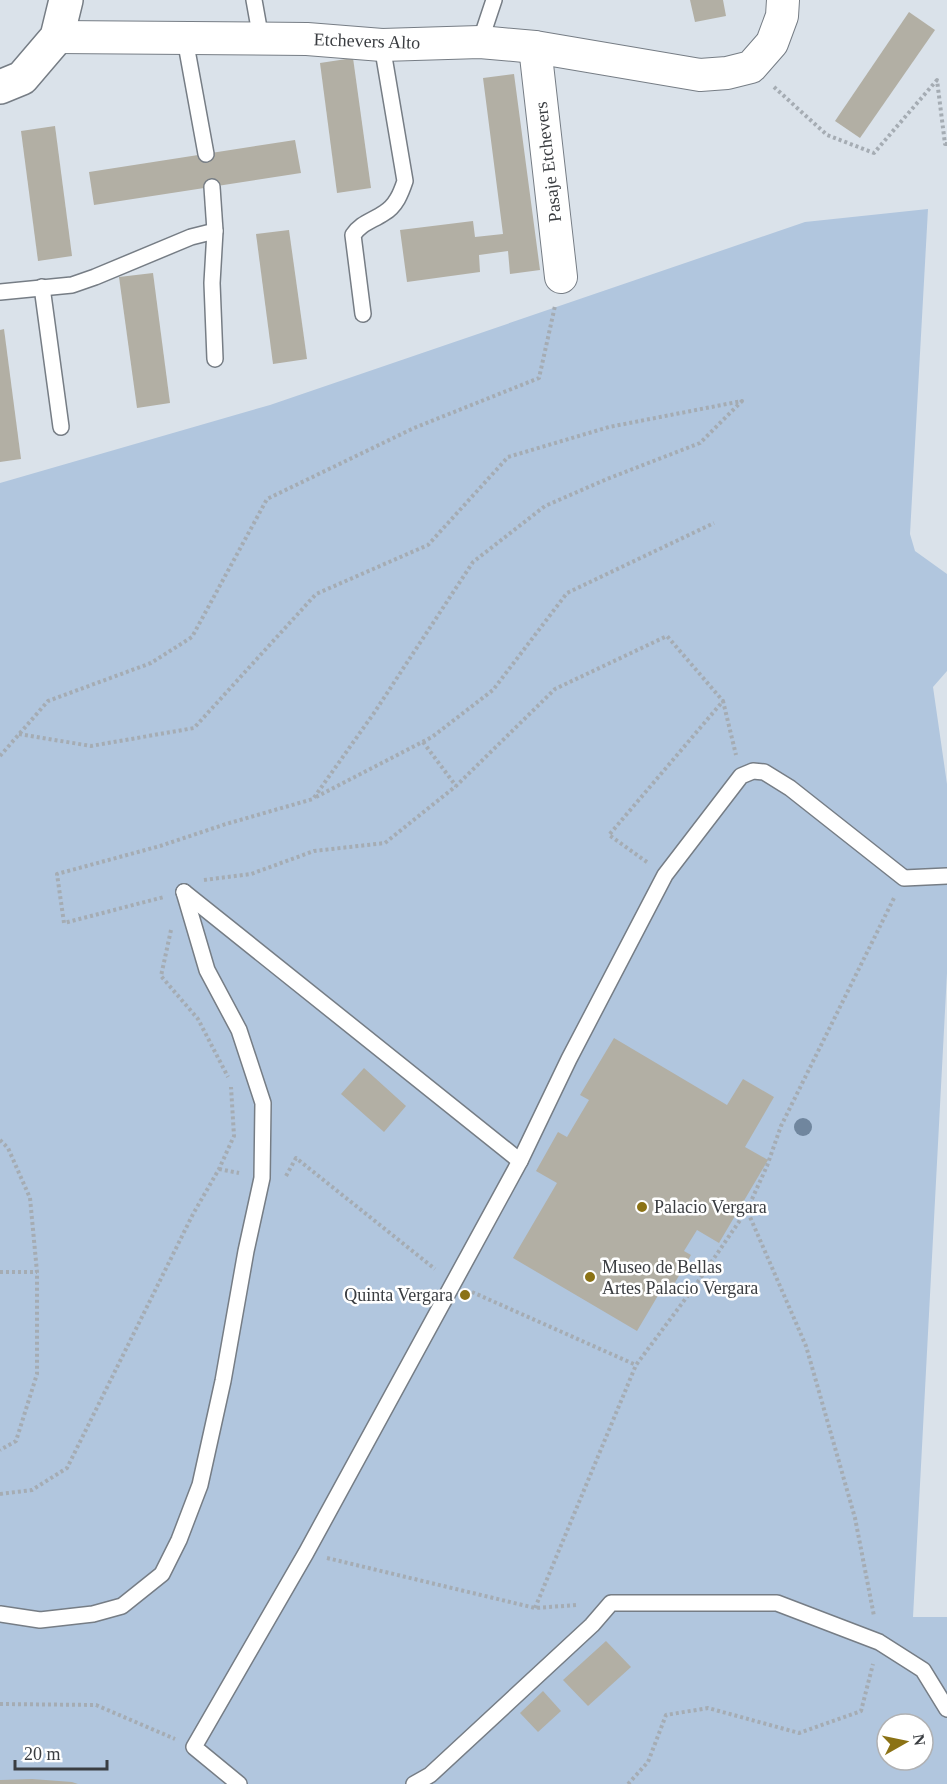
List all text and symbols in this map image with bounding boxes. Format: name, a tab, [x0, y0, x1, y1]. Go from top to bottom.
street label: Etchevers Alto	[313, 29, 421, 53]
street label: Pasaje Etchevers	[531, 101, 565, 223]
place label: Palacio Vergara	[654, 1197, 767, 1217]
marker: Palacio Vergara	[635, 1200, 649, 1214]
place label: Museo de Bellas Artes Palacio Vergara	[602, 1257, 758, 1298]
marker: Museo de Bellas Artes Palacio Vergara	[583, 1270, 597, 1284]
place label: Quinta Vergara	[344, 1285, 453, 1305]
marker: Quinta Vergara	[458, 1288, 472, 1302]
north arrow	[875, 1712, 935, 1772]
scale bar	[15, 1733, 106, 1771]
text: N	[910, 1733, 929, 1747]
text: 20 m	[24, 1744, 61, 1764]

